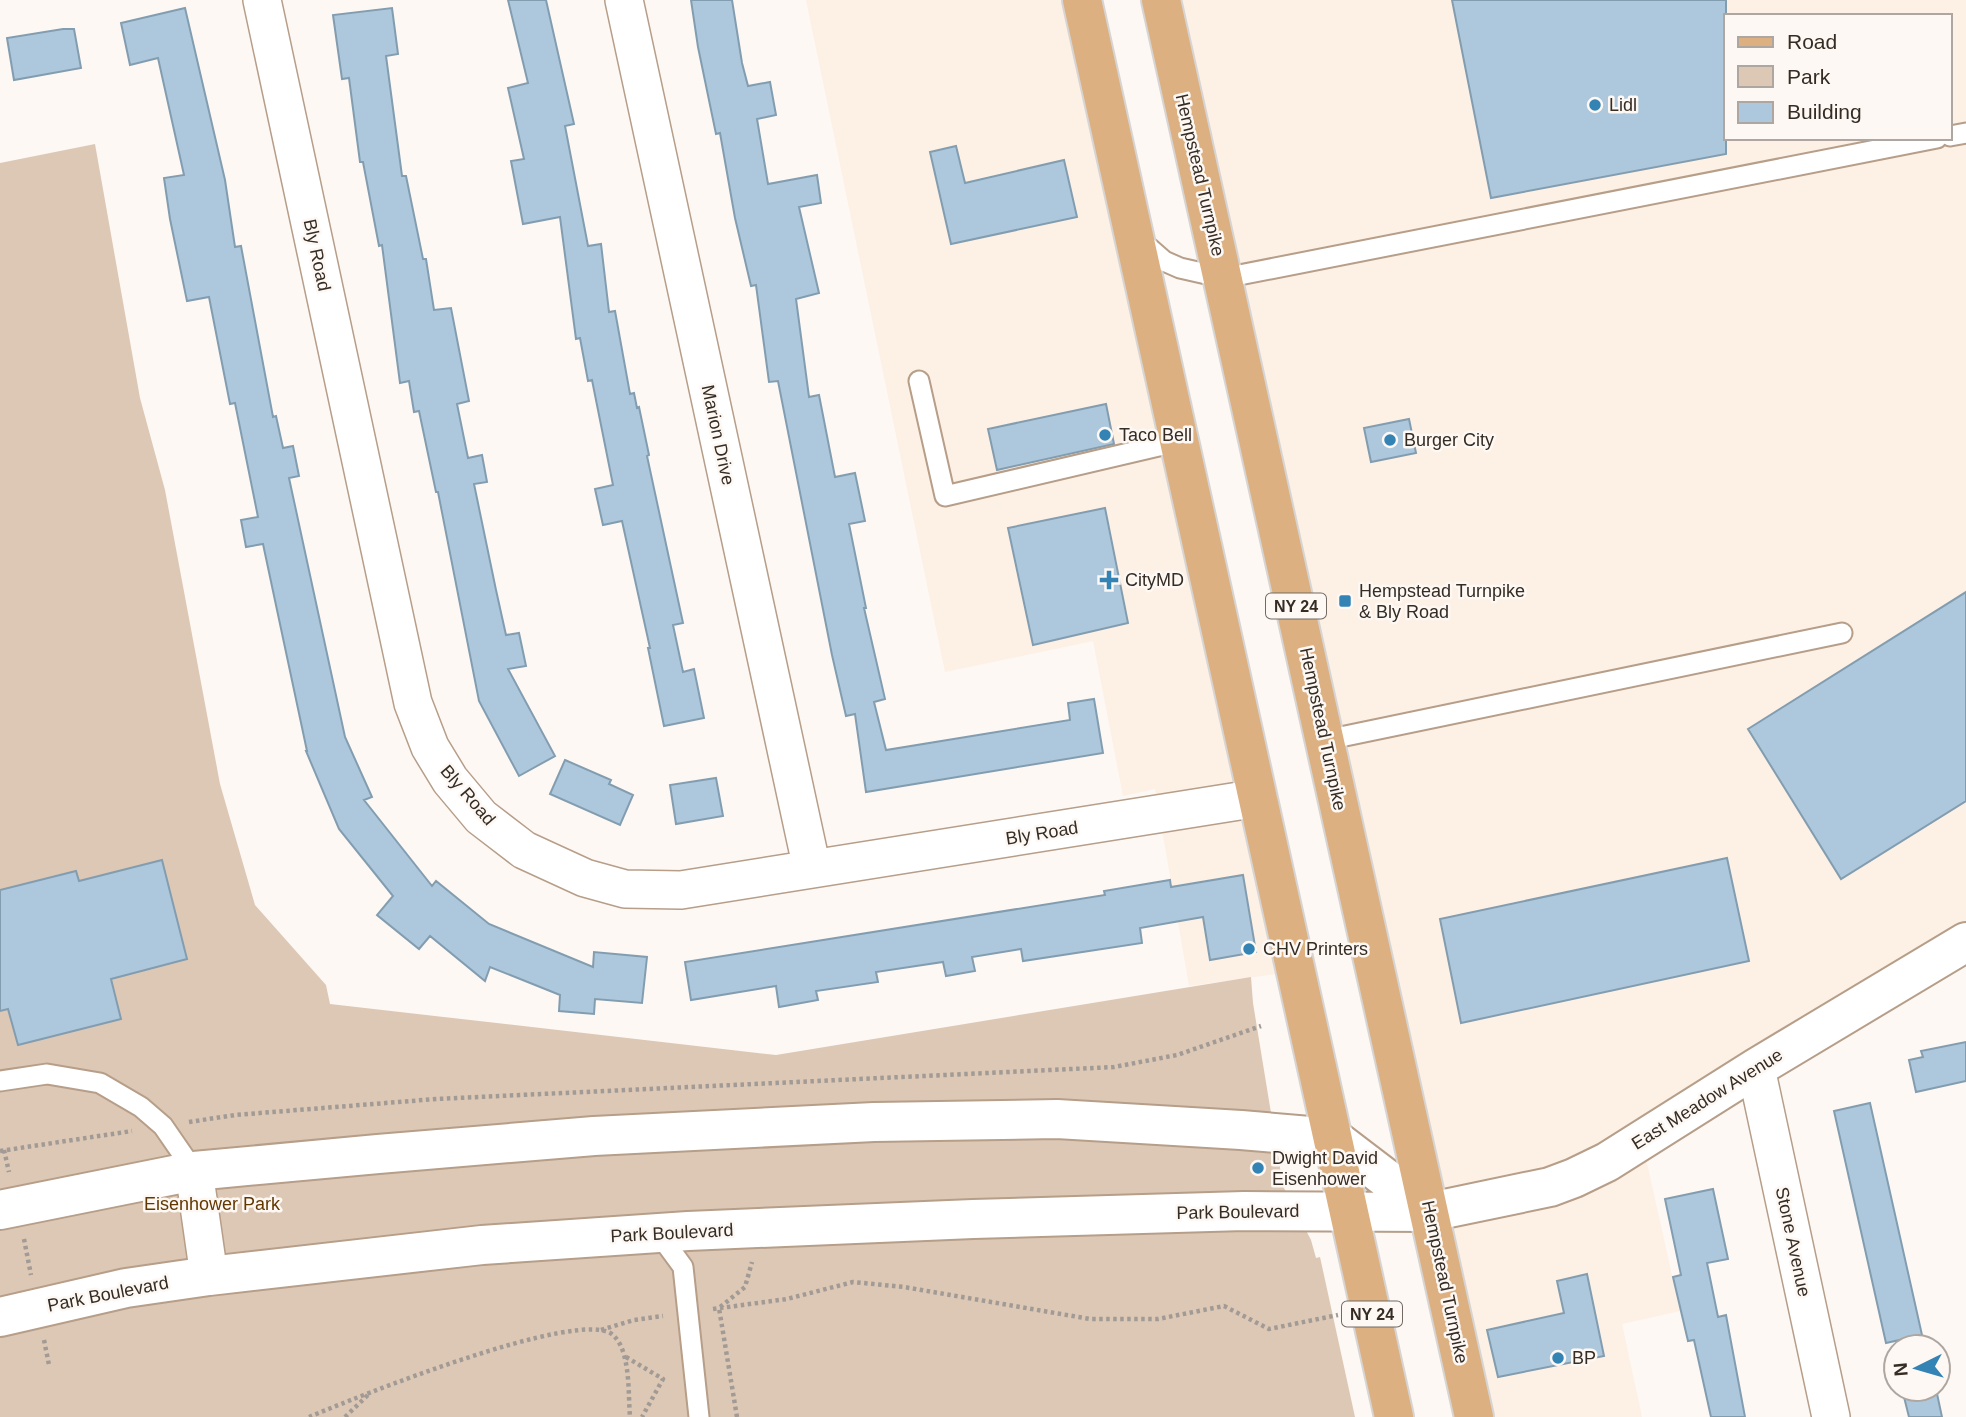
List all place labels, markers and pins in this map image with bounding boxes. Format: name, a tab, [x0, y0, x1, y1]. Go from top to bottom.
place label: Lidl	[1609, 95, 1637, 115]
marker: Lidl	[1587, 97, 1603, 113]
place label: Taco Bell	[1119, 425, 1192, 445]
marker: Taco Bell	[1097, 427, 1113, 443]
place label: Burger City	[1404, 430, 1494, 450]
marker: Burger City	[1382, 432, 1398, 448]
marker: CityMD	[1099, 570, 1119, 590]
place label: CityMD	[1125, 570, 1184, 590]
place label: Hempstead Turnpike & Bly Road	[1359, 581, 1525, 622]
marker: Hempstead Turnpike & Bly Road	[1337, 593, 1353, 609]
place label: CHV Printers	[1263, 939, 1368, 959]
marker: CHV Printers	[1241, 941, 1257, 957]
place label: Dwight David Eisenhower	[1272, 1148, 1378, 1189]
marker: Dwight David Eisenhower	[1250, 1160, 1266, 1176]
place label: BP	[1572, 1348, 1596, 1368]
marker: BP	[1550, 1350, 1566, 1366]

